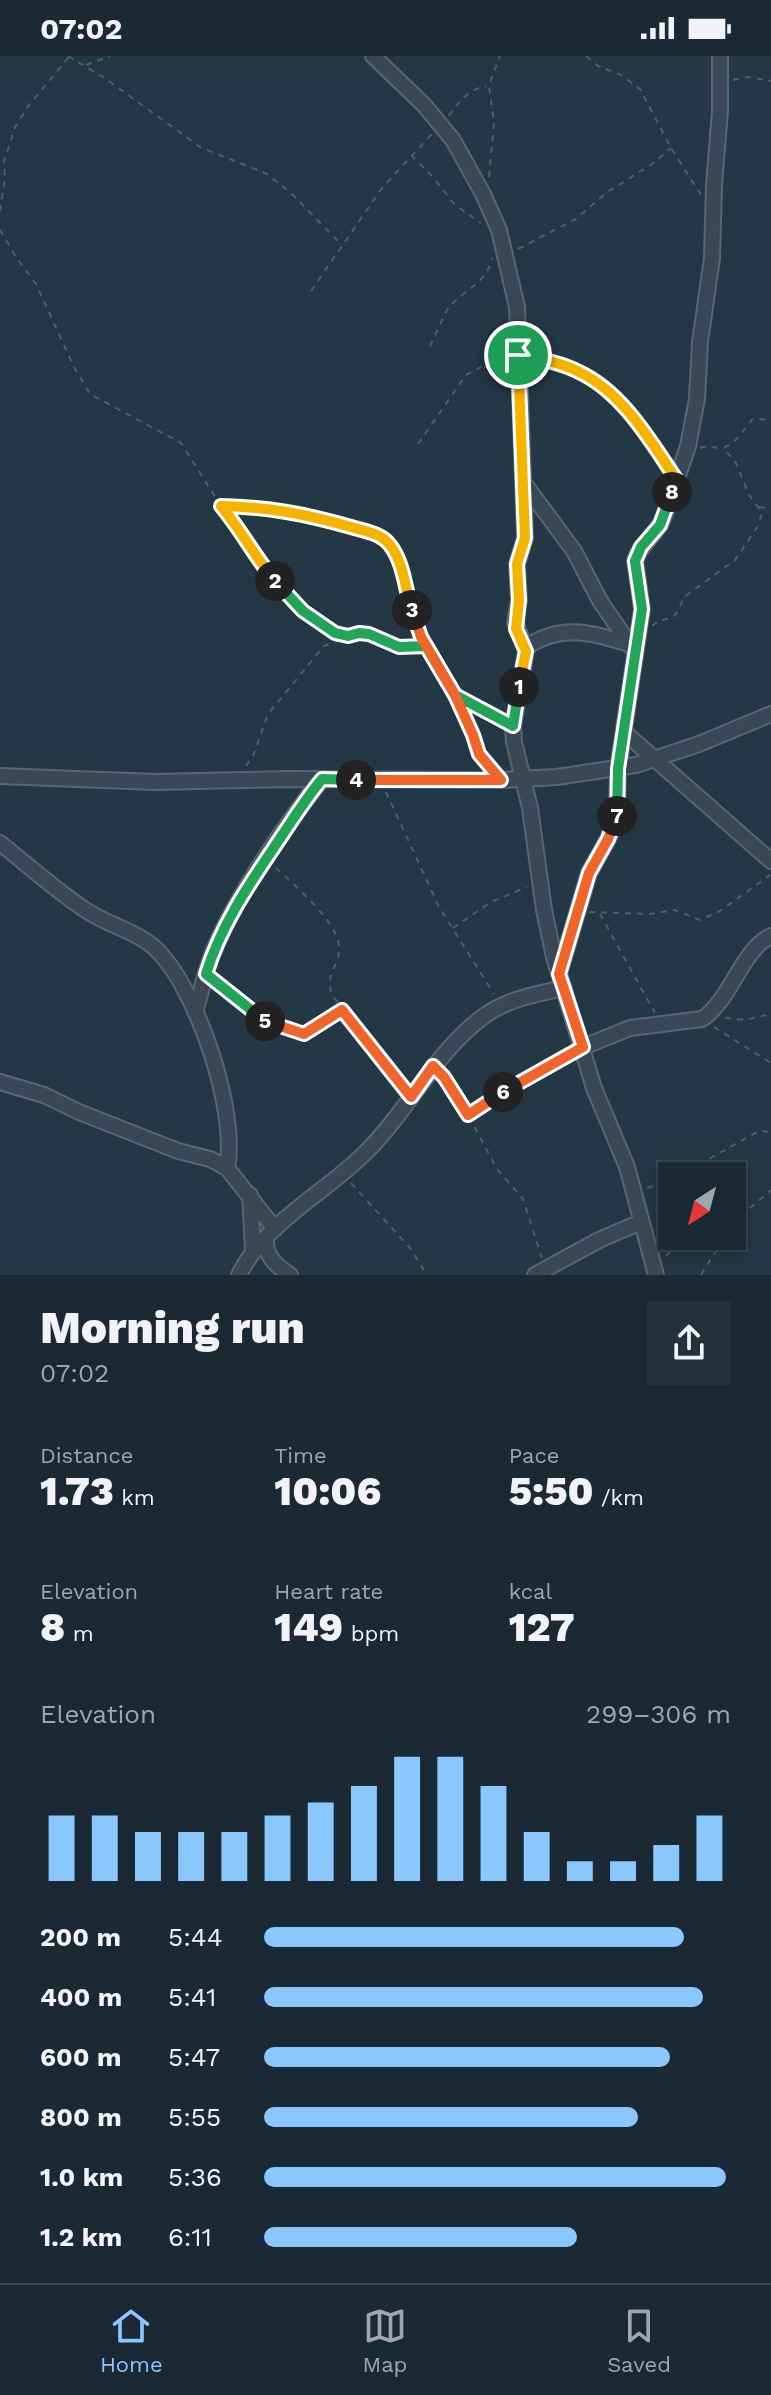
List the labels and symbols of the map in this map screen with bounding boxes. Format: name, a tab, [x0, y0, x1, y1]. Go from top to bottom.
pin	[484, 321, 552, 389]
pin: 8	[652, 472, 692, 512]
pin: 2	[255, 561, 295, 601]
pin: 3	[392, 590, 432, 630]
pin: 1	[499, 667, 539, 707]
pin: 4	[336, 760, 376, 800]
pin: 7	[597, 796, 637, 836]
pin: 5	[245, 1001, 285, 1041]
pin: 6	[483, 1072, 523, 1112]
north arrow	[658, 1162, 746, 1250]

